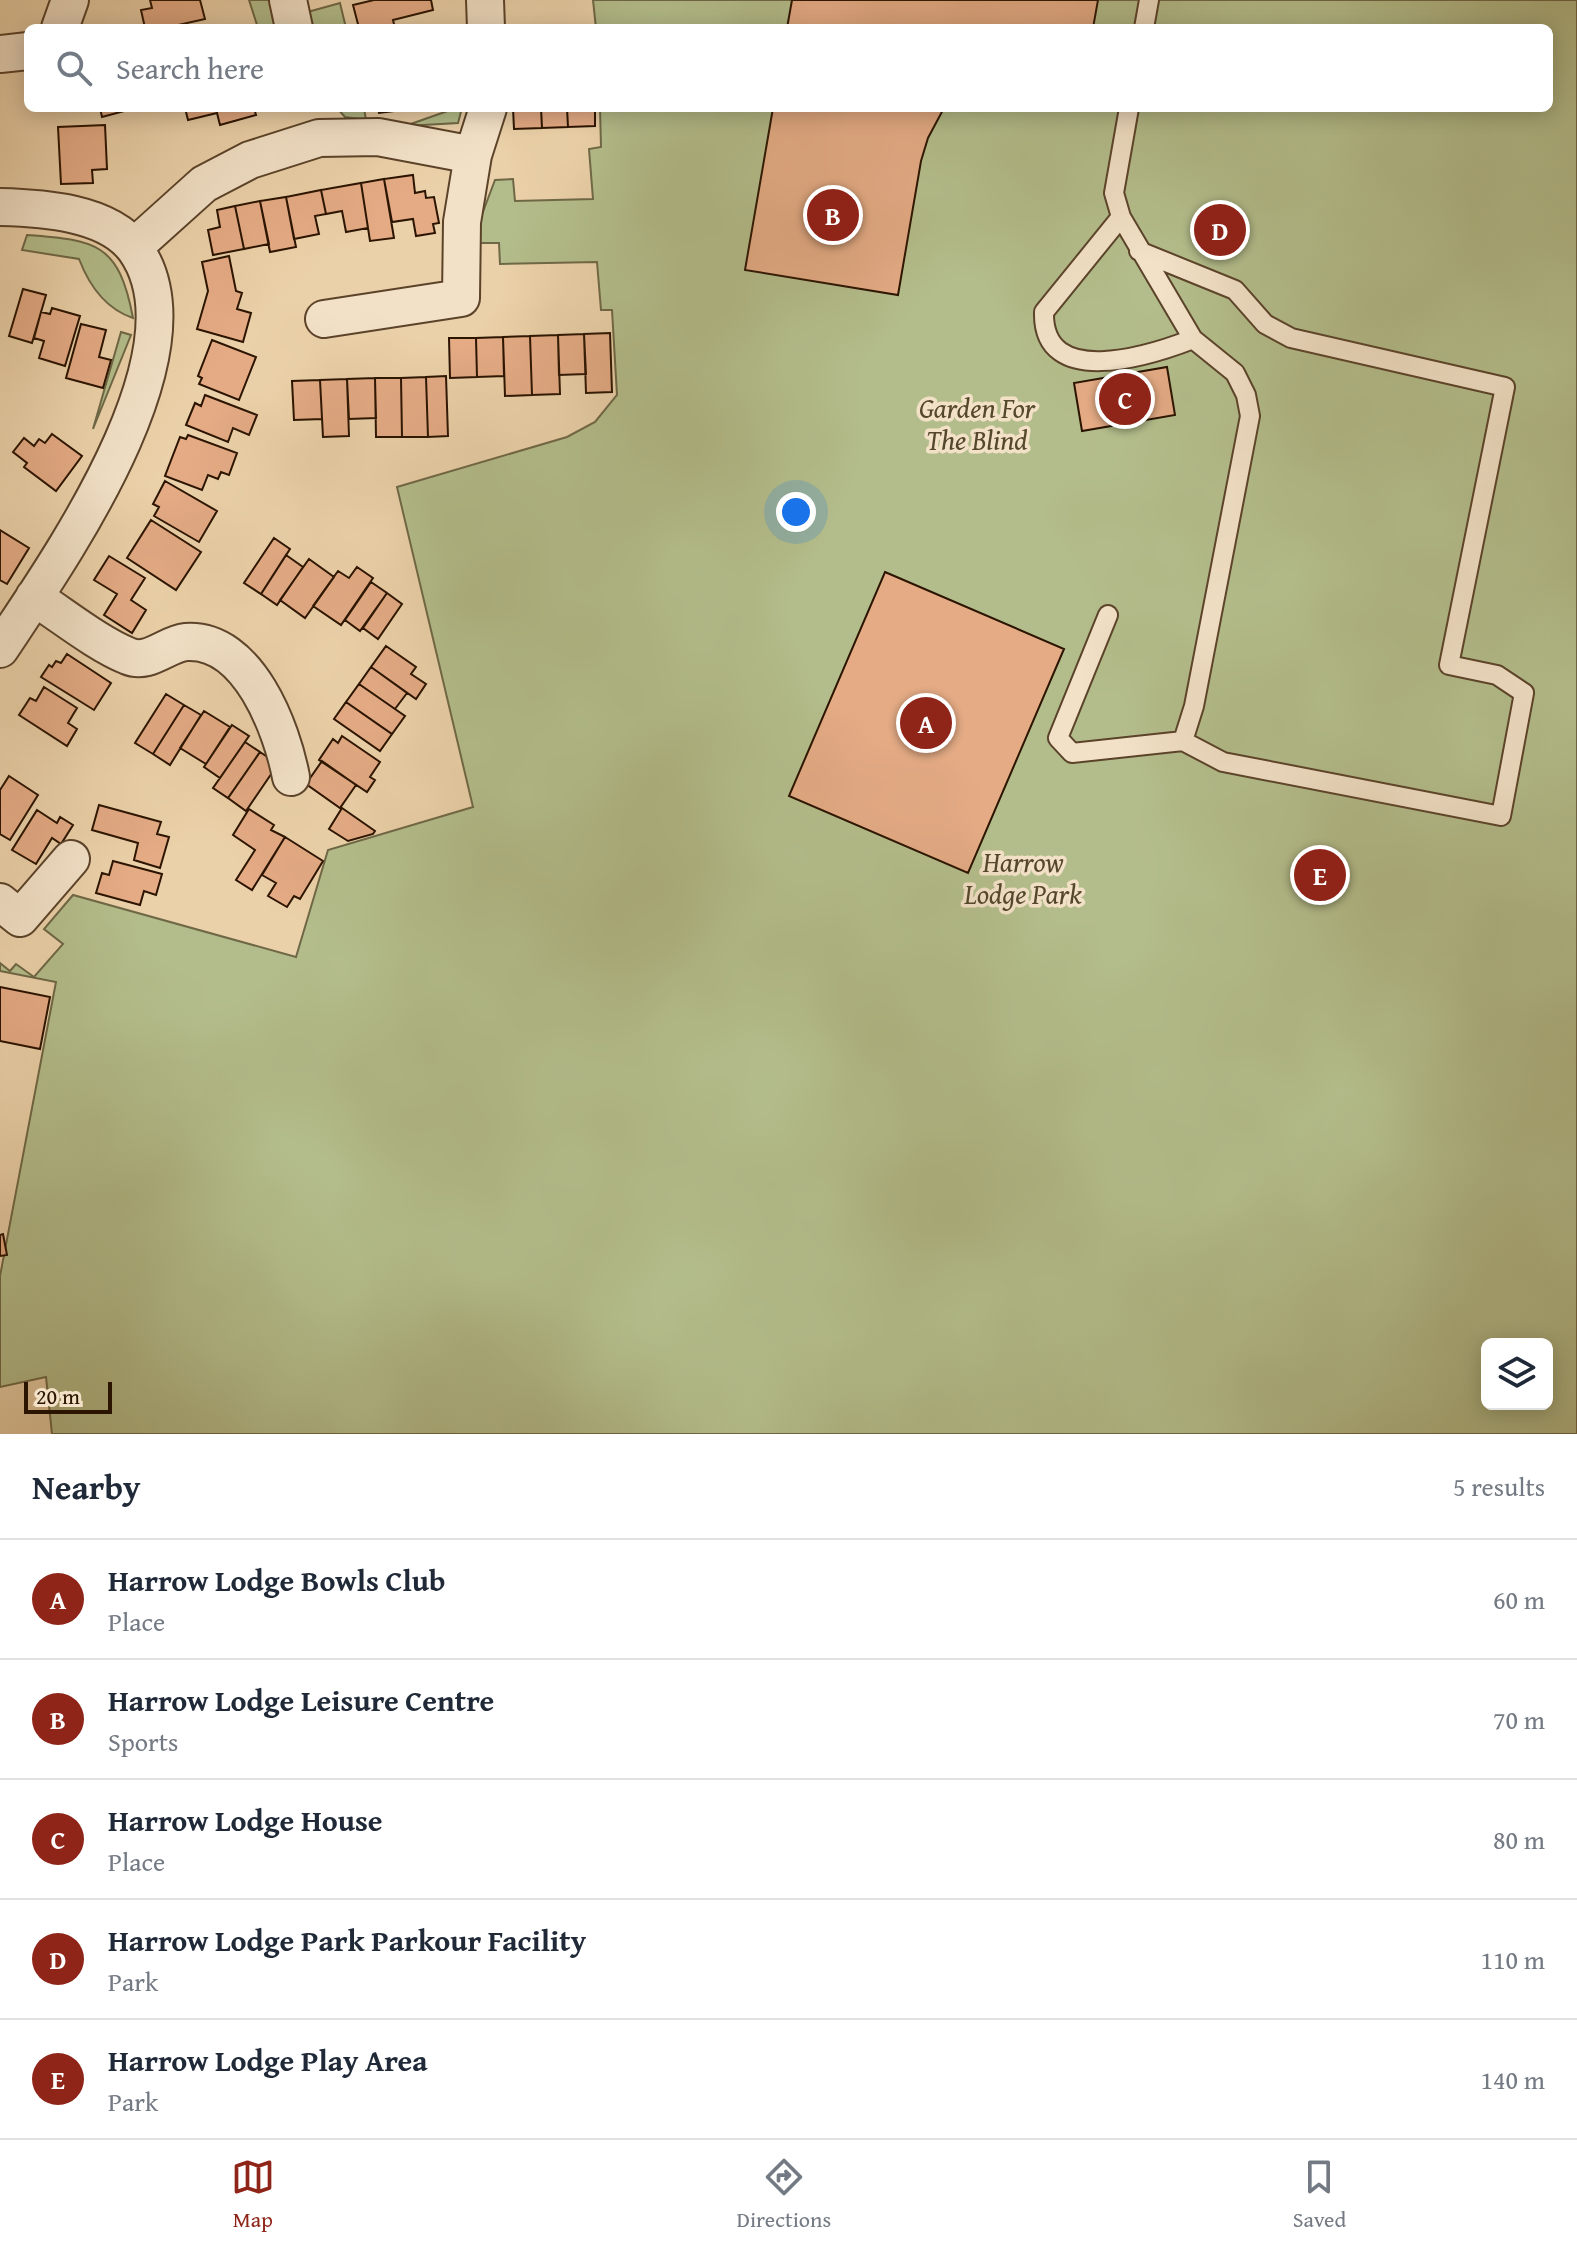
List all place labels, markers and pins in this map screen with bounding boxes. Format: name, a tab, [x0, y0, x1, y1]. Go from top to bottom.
pin: B	[807, 185, 859, 245]
pin: D	[1194, 200, 1246, 260]
pin: C	[1099, 369, 1151, 429]
pin: A	[900, 693, 952, 753]
pin: E	[1294, 845, 1346, 905]

